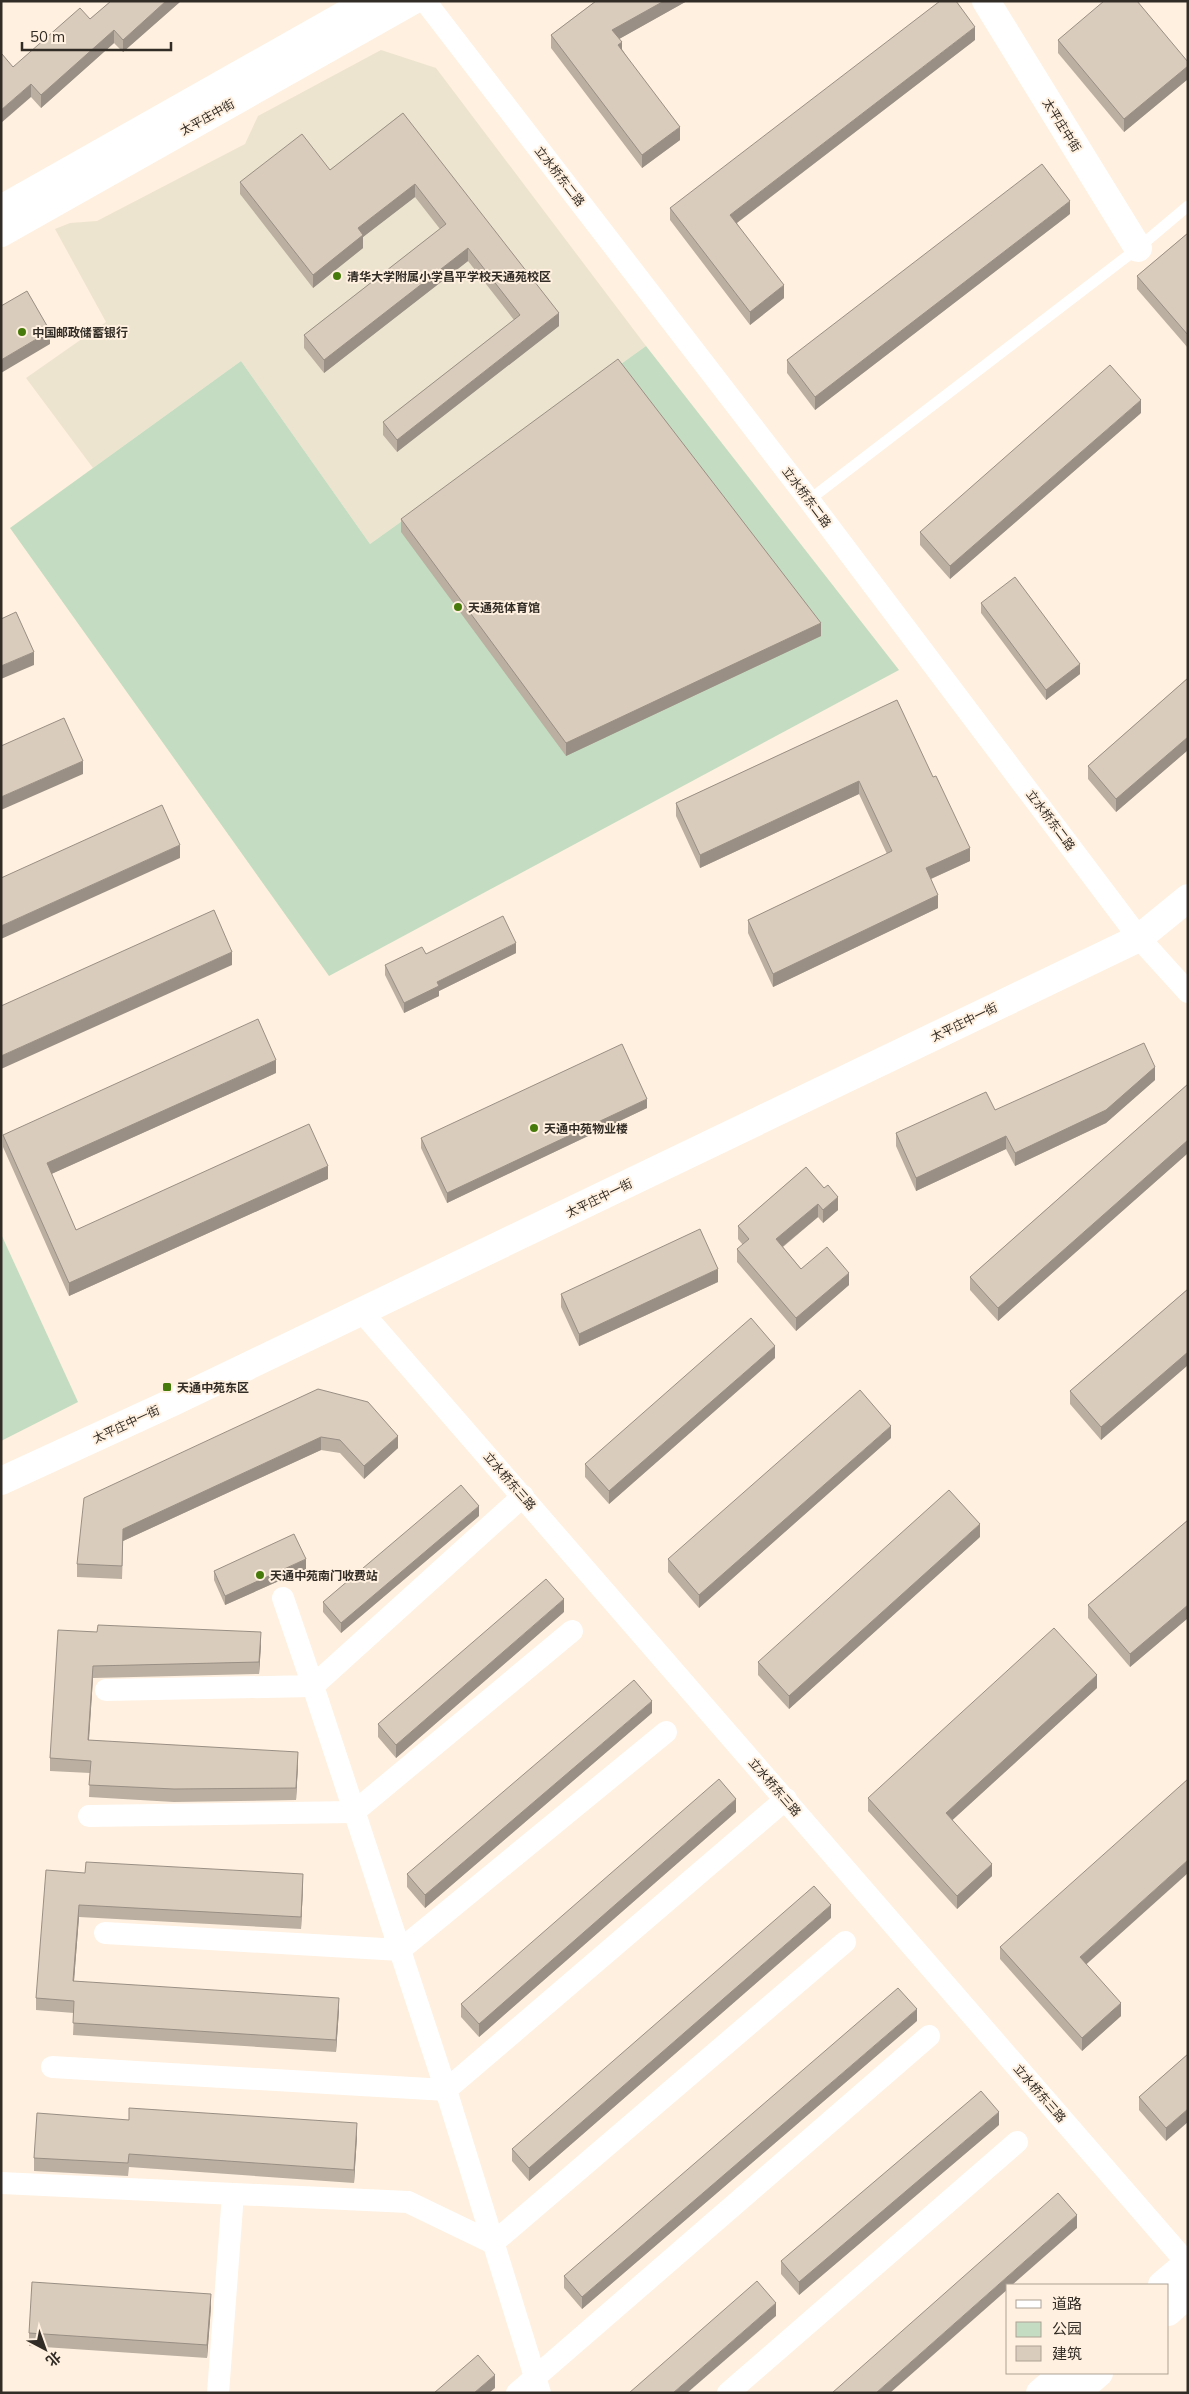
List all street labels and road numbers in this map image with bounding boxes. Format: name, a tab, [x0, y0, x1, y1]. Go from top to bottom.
street label: 太平庄中街	[177, 96, 237, 138]
street label: 太平庄中街	[1040, 96, 1084, 154]
street label: 立水桥东二路	[532, 143, 588, 209]
street label: 立水桥东二路	[779, 464, 835, 530]
street label: 立水桥东二路	[1023, 787, 1079, 853]
street label: 太平庄中一街	[928, 999, 1000, 1045]
street label: 太平庄中一街	[563, 1175, 635, 1221]
street label: 太平庄中一街	[90, 1402, 162, 1446]
street label: 立水桥东三路	[481, 1449, 539, 1513]
street label: 立水桥东三路	[746, 1755, 804, 1819]
street label: 立水桥东三路	[1011, 2061, 1069, 2125]

